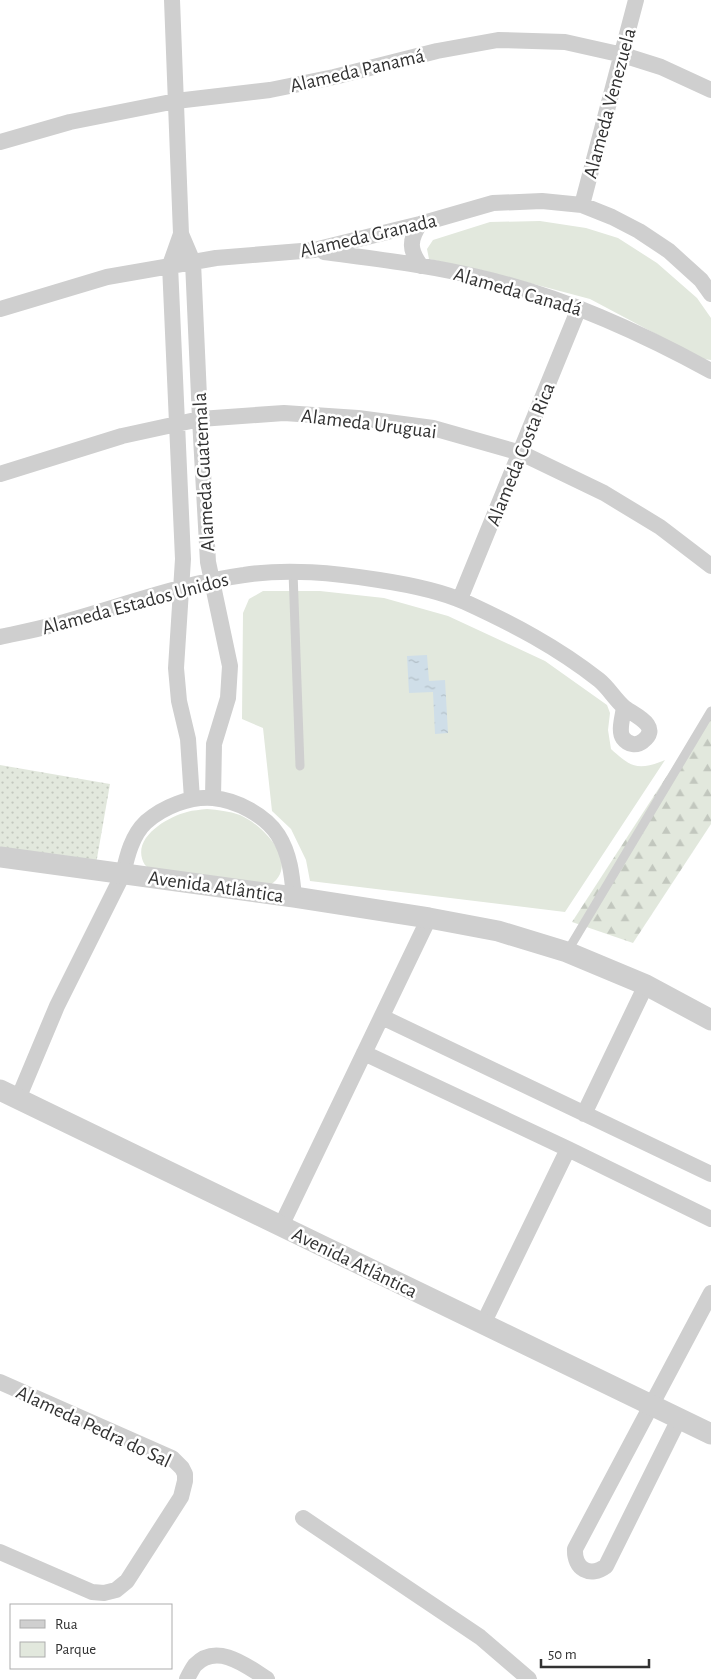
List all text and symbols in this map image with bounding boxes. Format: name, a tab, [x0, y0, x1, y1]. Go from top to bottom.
street label: Alameda Venezuela	[580, 26, 640, 181]
street label: Alameda Panamá	[288, 46, 426, 96]
street label: Alameda Granada	[298, 211, 439, 261]
street label: Alameda Canadá	[451, 264, 584, 320]
street label: Alameda Costa Rica	[483, 380, 559, 529]
street label: Alameda Guatemala	[190, 392, 218, 552]
street label: Alameda Uruguai	[300, 406, 438, 442]
street label: Alameda Estados Unidos	[40, 569, 231, 638]
street label: Avenida Atlântica	[147, 868, 285, 906]
street label: Avenida Atlântica	[289, 1224, 420, 1302]
street label: Alameda Pedra do Sal	[13, 1382, 174, 1472]
legend	[10, 1604, 172, 1669]
text: Rua	[55, 1617, 78, 1632]
scale bar	[541, 1636, 648, 1668]
text: Parque	[55, 1642, 96, 1657]
text: 50 m	[548, 1647, 577, 1662]

